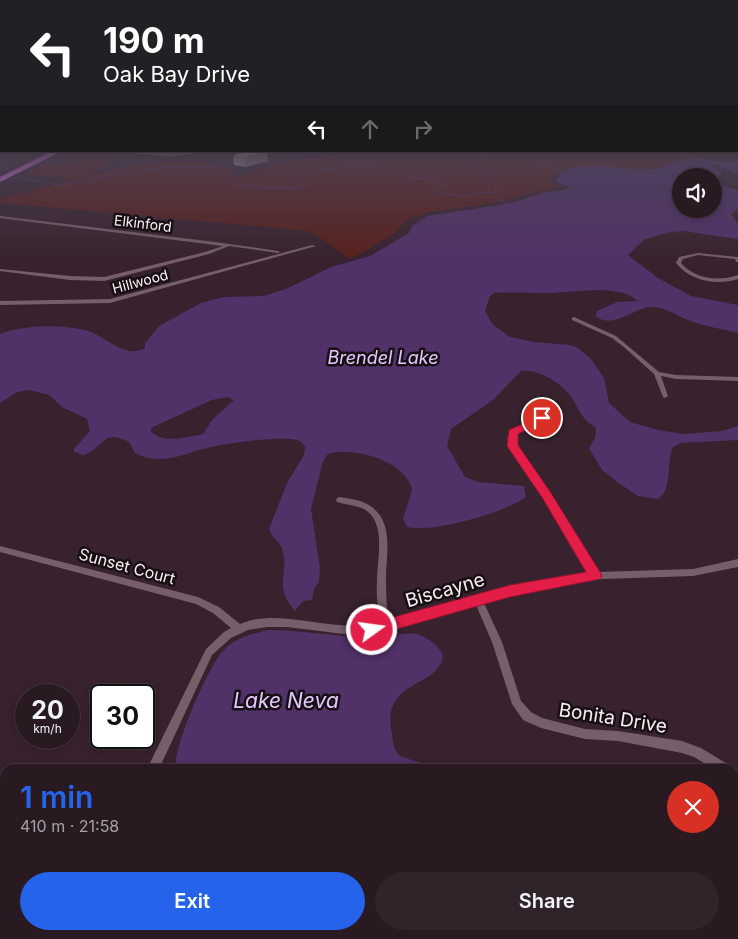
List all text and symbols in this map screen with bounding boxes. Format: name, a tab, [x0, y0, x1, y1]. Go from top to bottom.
text: 190 m	[103, 19, 205, 61]
icon: left	[20, 20, 85, 85]
text: Oak Bay Drive	[103, 61, 250, 87]
icon: left	[303, 115, 331, 143]
icon: ahead	[356, 115, 384, 143]
icon: right	[409, 115, 437, 143]
map controls	[672, 168, 722, 218]
button: sound	[672, 168, 722, 218]
street label: Elkinford	[113, 211, 173, 235]
street label: Hillwood	[110, 265, 170, 297]
water label: Brendel Lake	[327, 347, 439, 368]
pin	[521, 397, 563, 439]
icon: arrive	[528, 404, 556, 432]
street label: Sunset Court	[77, 544, 177, 588]
street label: Biscayne	[403, 568, 487, 612]
position arrow	[345, 603, 397, 655]
speed limit sign: 30	[90, 684, 155, 749]
water label: Lake Neva	[233, 688, 339, 713]
text: 20	[31, 695, 64, 725]
street label: Bonita Drive	[557, 698, 669, 738]
text: km/h	[33, 721, 62, 736]
text: 1 min	[20, 779, 93, 815]
button: close	[667, 781, 719, 833]
text: 410 m · 21:58	[20, 816, 119, 836]
button: Exit	[20, 872, 365, 930]
button: Share	[375, 872, 719, 930]

